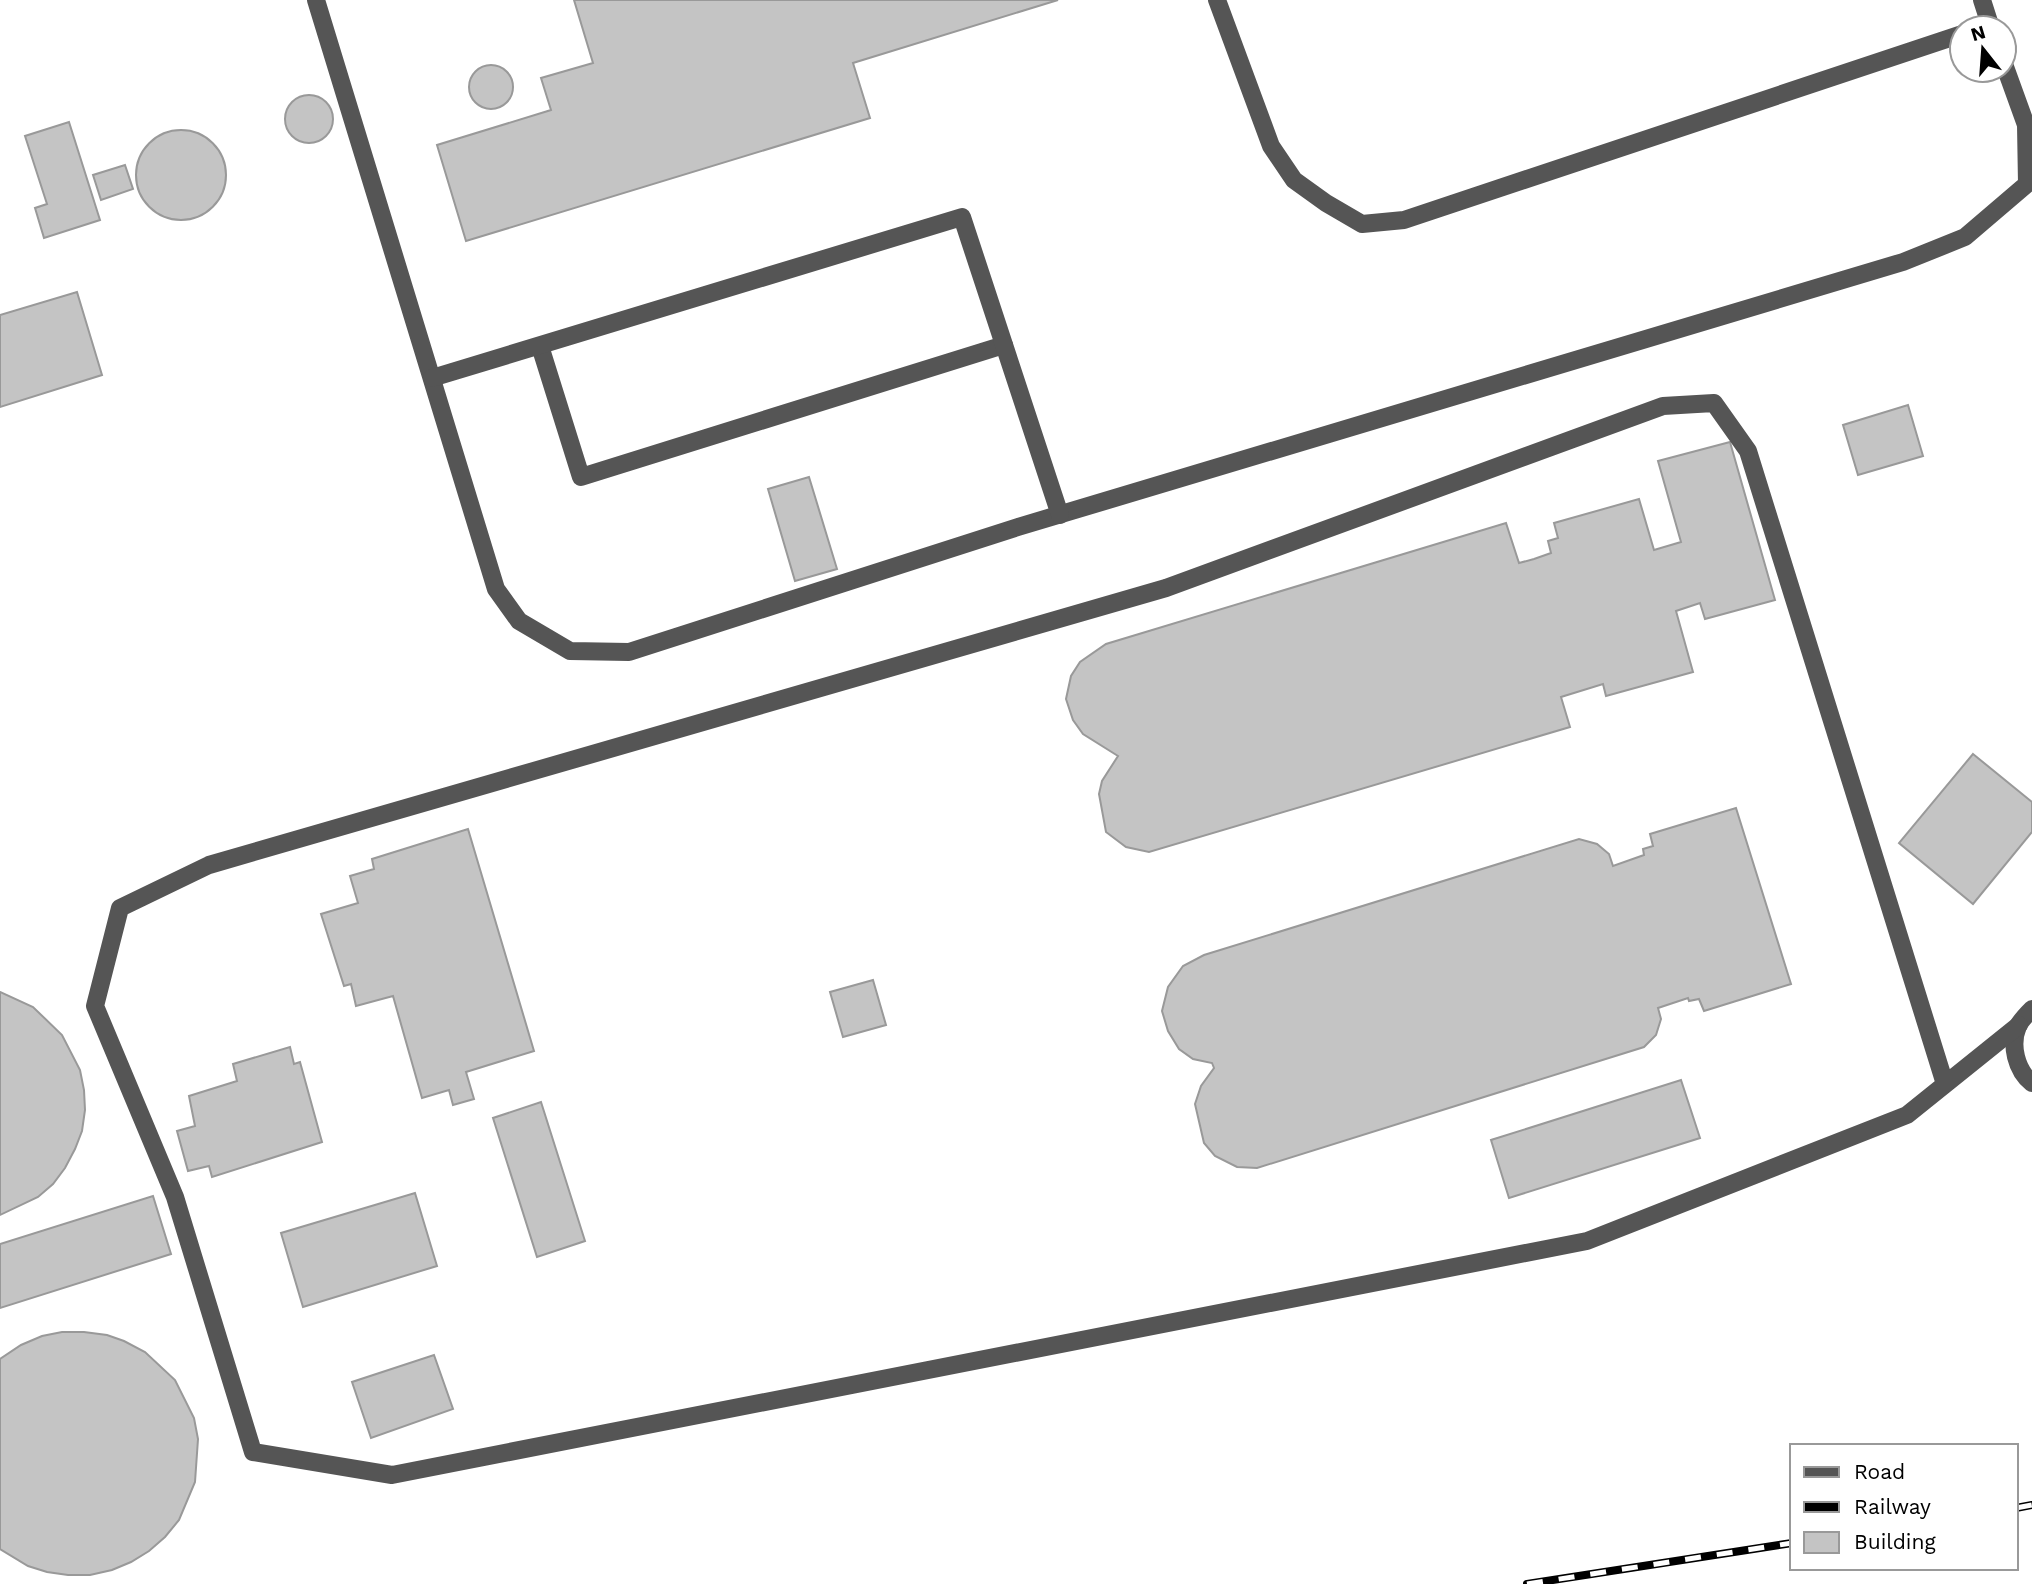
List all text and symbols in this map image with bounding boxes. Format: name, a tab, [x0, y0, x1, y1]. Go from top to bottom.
north arrow	[1948, 14, 2018, 84]
text: N	[1968, 20, 1988, 46]
legend	[1790, 1444, 2018, 1570]
text: Road	[1854, 1459, 1905, 1484]
text: Railway	[1854, 1494, 1931, 1519]
text: Building	[1854, 1529, 1936, 1554]

